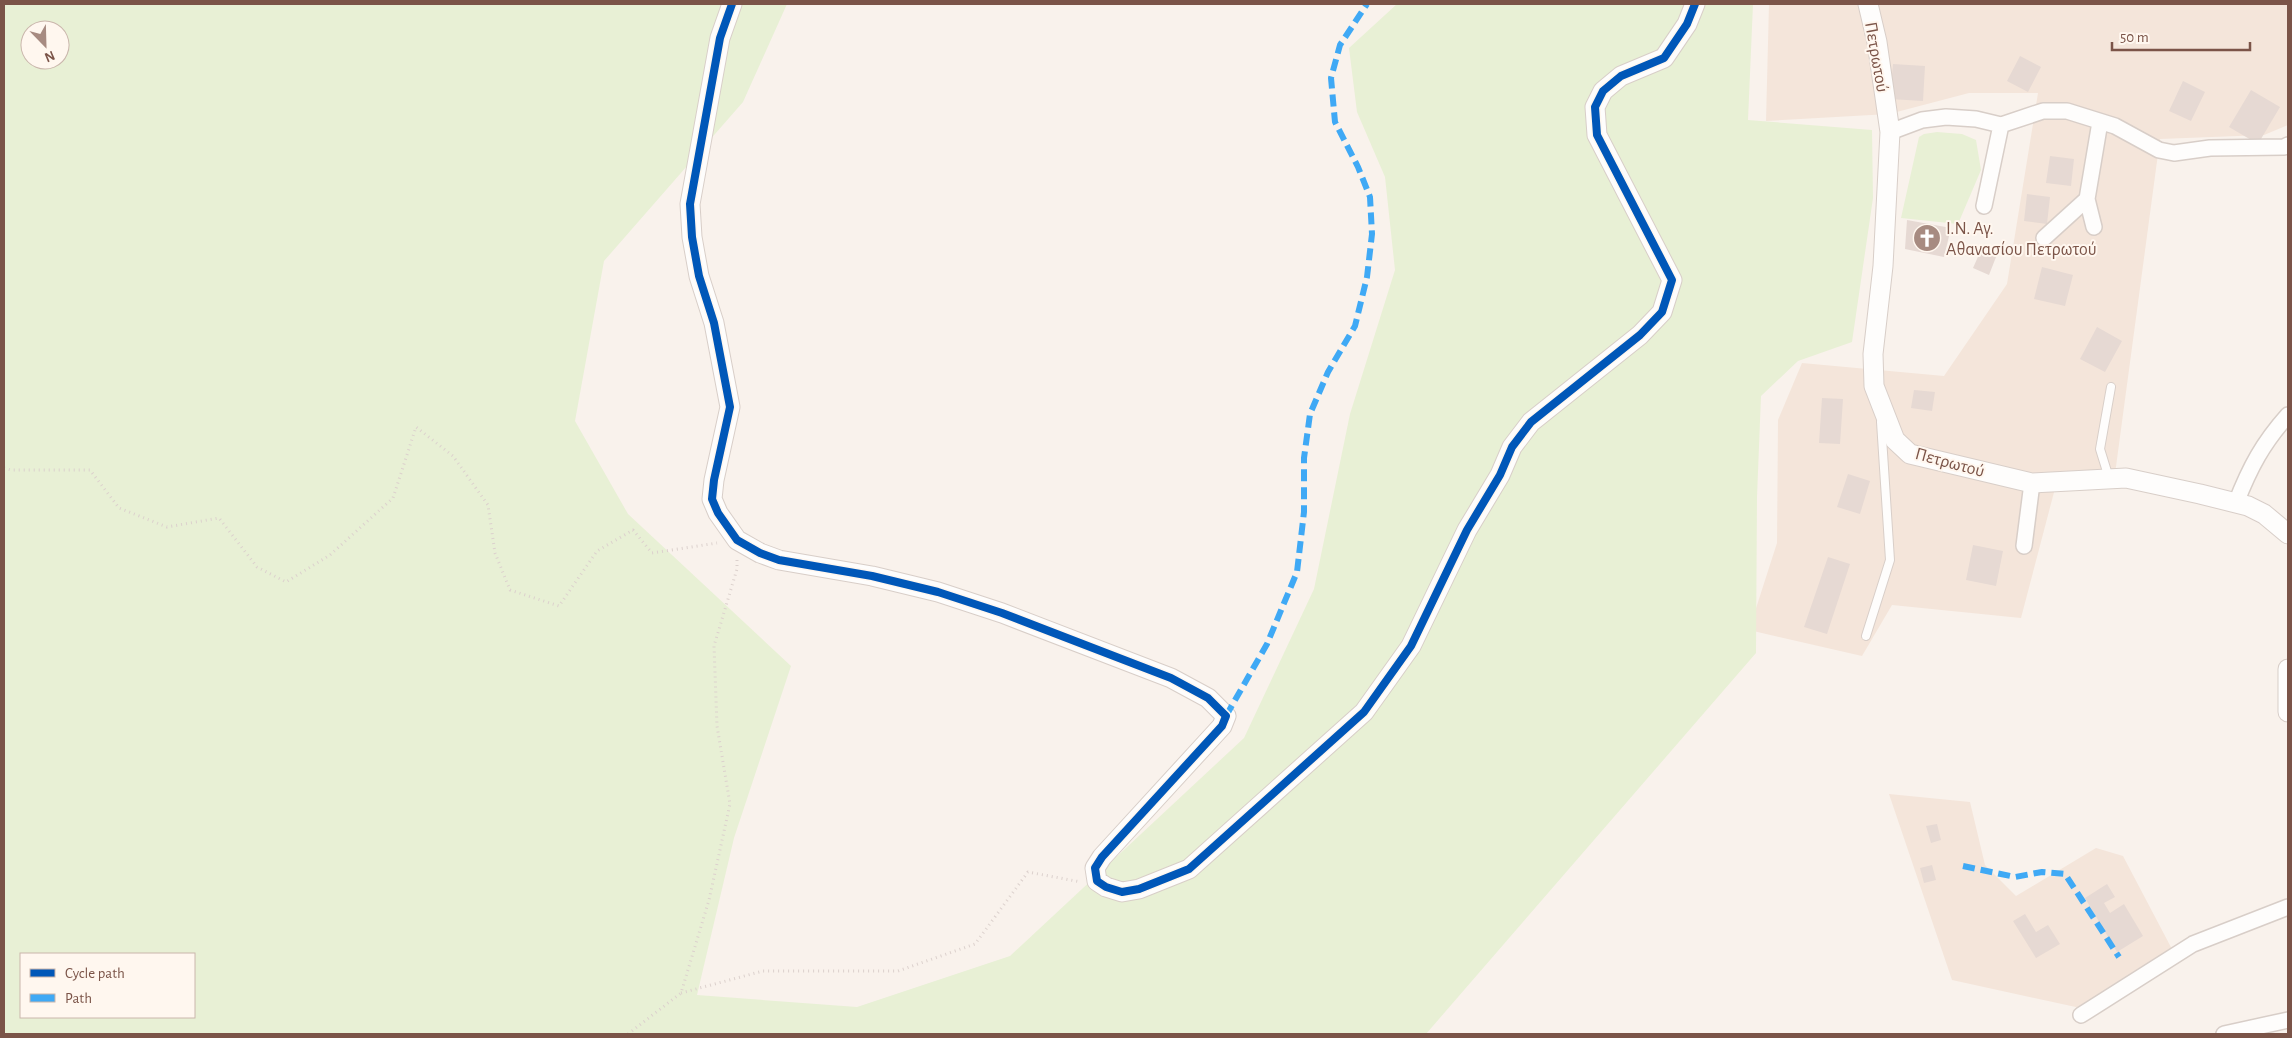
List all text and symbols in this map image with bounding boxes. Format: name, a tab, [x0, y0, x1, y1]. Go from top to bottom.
north arrow	[20, 20, 70, 70]
scale bar	[2112, 20, 2250, 52]
street label: Πετρωτού	[1861, 21, 1891, 94]
text: 50 m	[2120, 30, 2149, 45]
text: N	[42, 48, 57, 64]
place label: Ι.Ν. Αγ. Αθανασίου Πετρωτού	[1946, 220, 2097, 259]
church icon: Ι.Ν. Αγ. Αθανασίου Πετρωτού	[1912, 223, 1942, 253]
street label: Πετρωτού	[1913, 445, 1986, 481]
legend	[20, 953, 195, 1018]
text: Cycle path	[65, 966, 125, 981]
text: Path	[65, 991, 92, 1006]

